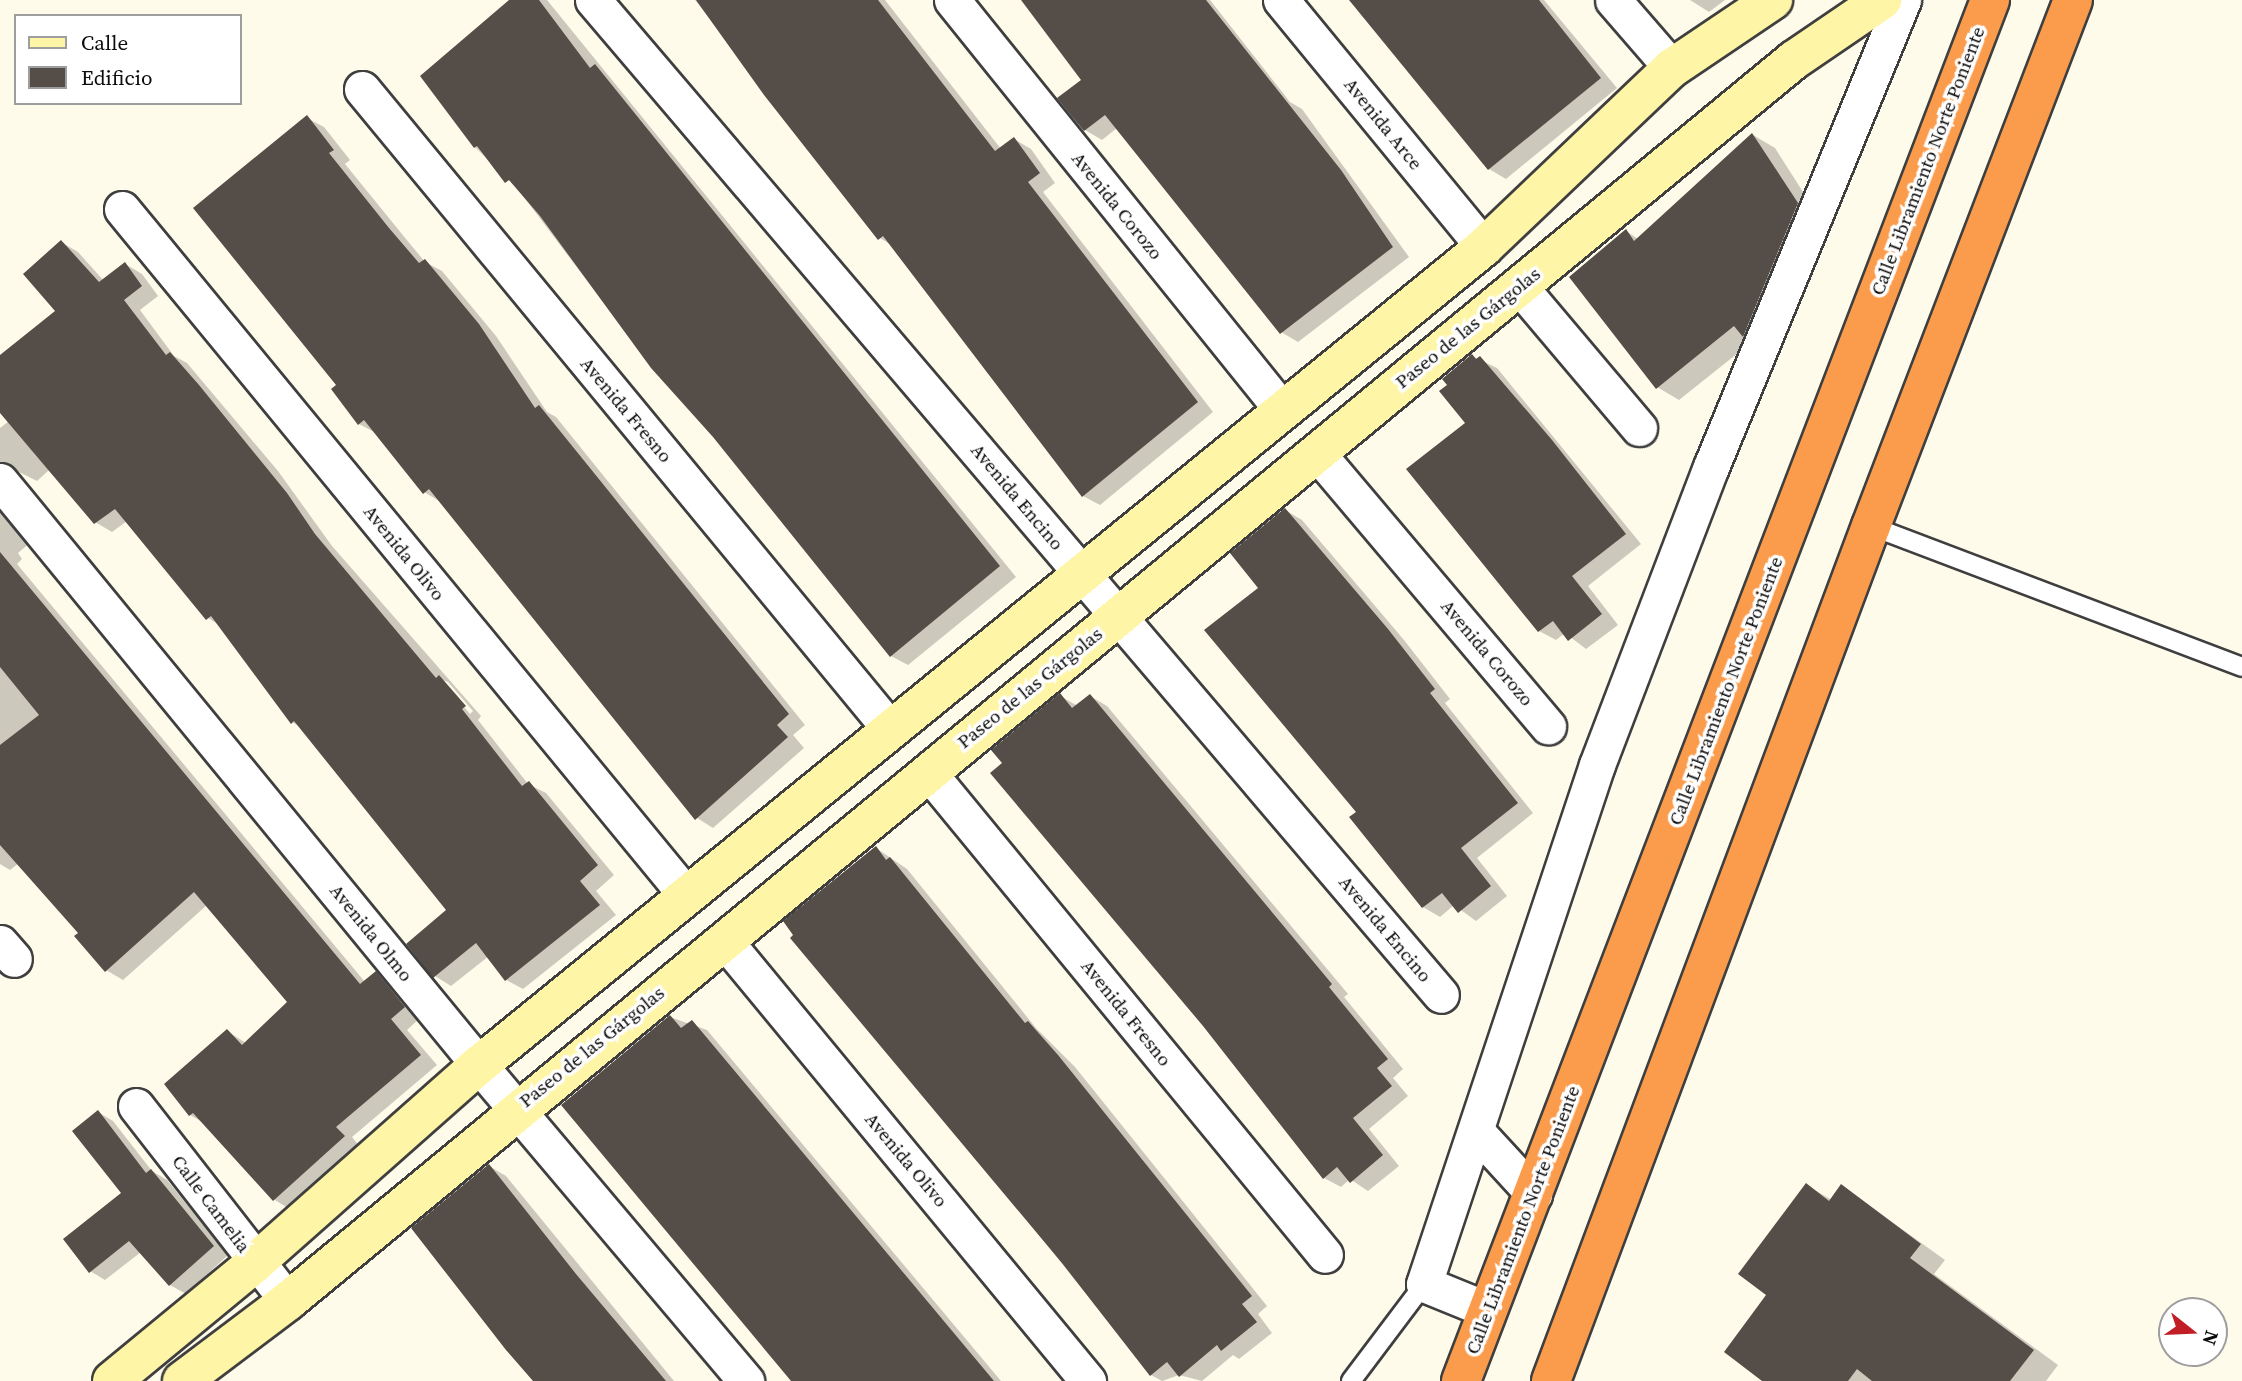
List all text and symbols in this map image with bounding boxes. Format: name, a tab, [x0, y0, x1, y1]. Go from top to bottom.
legend	[14, 14, 242, 105]
street label: Calle Libramiento Norte Poniente	[1866, 24, 1990, 298]
text: Calle	[81, 28, 128, 57]
text: Edificio	[81, 63, 153, 92]
street label: Avenida Arce	[1339, 73, 1427, 175]
street label: Avenida Corozo	[1067, 148, 1167, 264]
street label: Paseo de las Gárgolas	[1391, 262, 1545, 394]
street label: Avenida Fresno	[575, 353, 677, 467]
street label: Avenida Encino	[966, 439, 1068, 555]
street label: Avenida Olivo	[359, 501, 449, 605]
street label: Calle Libramiento Norte Poniente	[1664, 554, 1788, 828]
street label: Avenida Corozo	[1436, 595, 1538, 711]
street label: Paseo de las Gárgolas	[953, 622, 1107, 754]
street label: Avenida Encino	[1334, 871, 1436, 987]
street label: Avenida Olmo	[325, 880, 417, 986]
street label: Avenida Fresno	[1076, 955, 1176, 1071]
street label: Paseo de las Gárgolas	[515, 981, 669, 1113]
street label: Calle Libramiento Norte Poniente	[1461, 1083, 1585, 1357]
street label: Avenida Olivo	[860, 1108, 952, 1212]
street label: Calle Camelia	[167, 1151, 255, 1257]
north arrow	[2158, 1297, 2228, 1367]
text: N	[2197, 1327, 2226, 1348]

